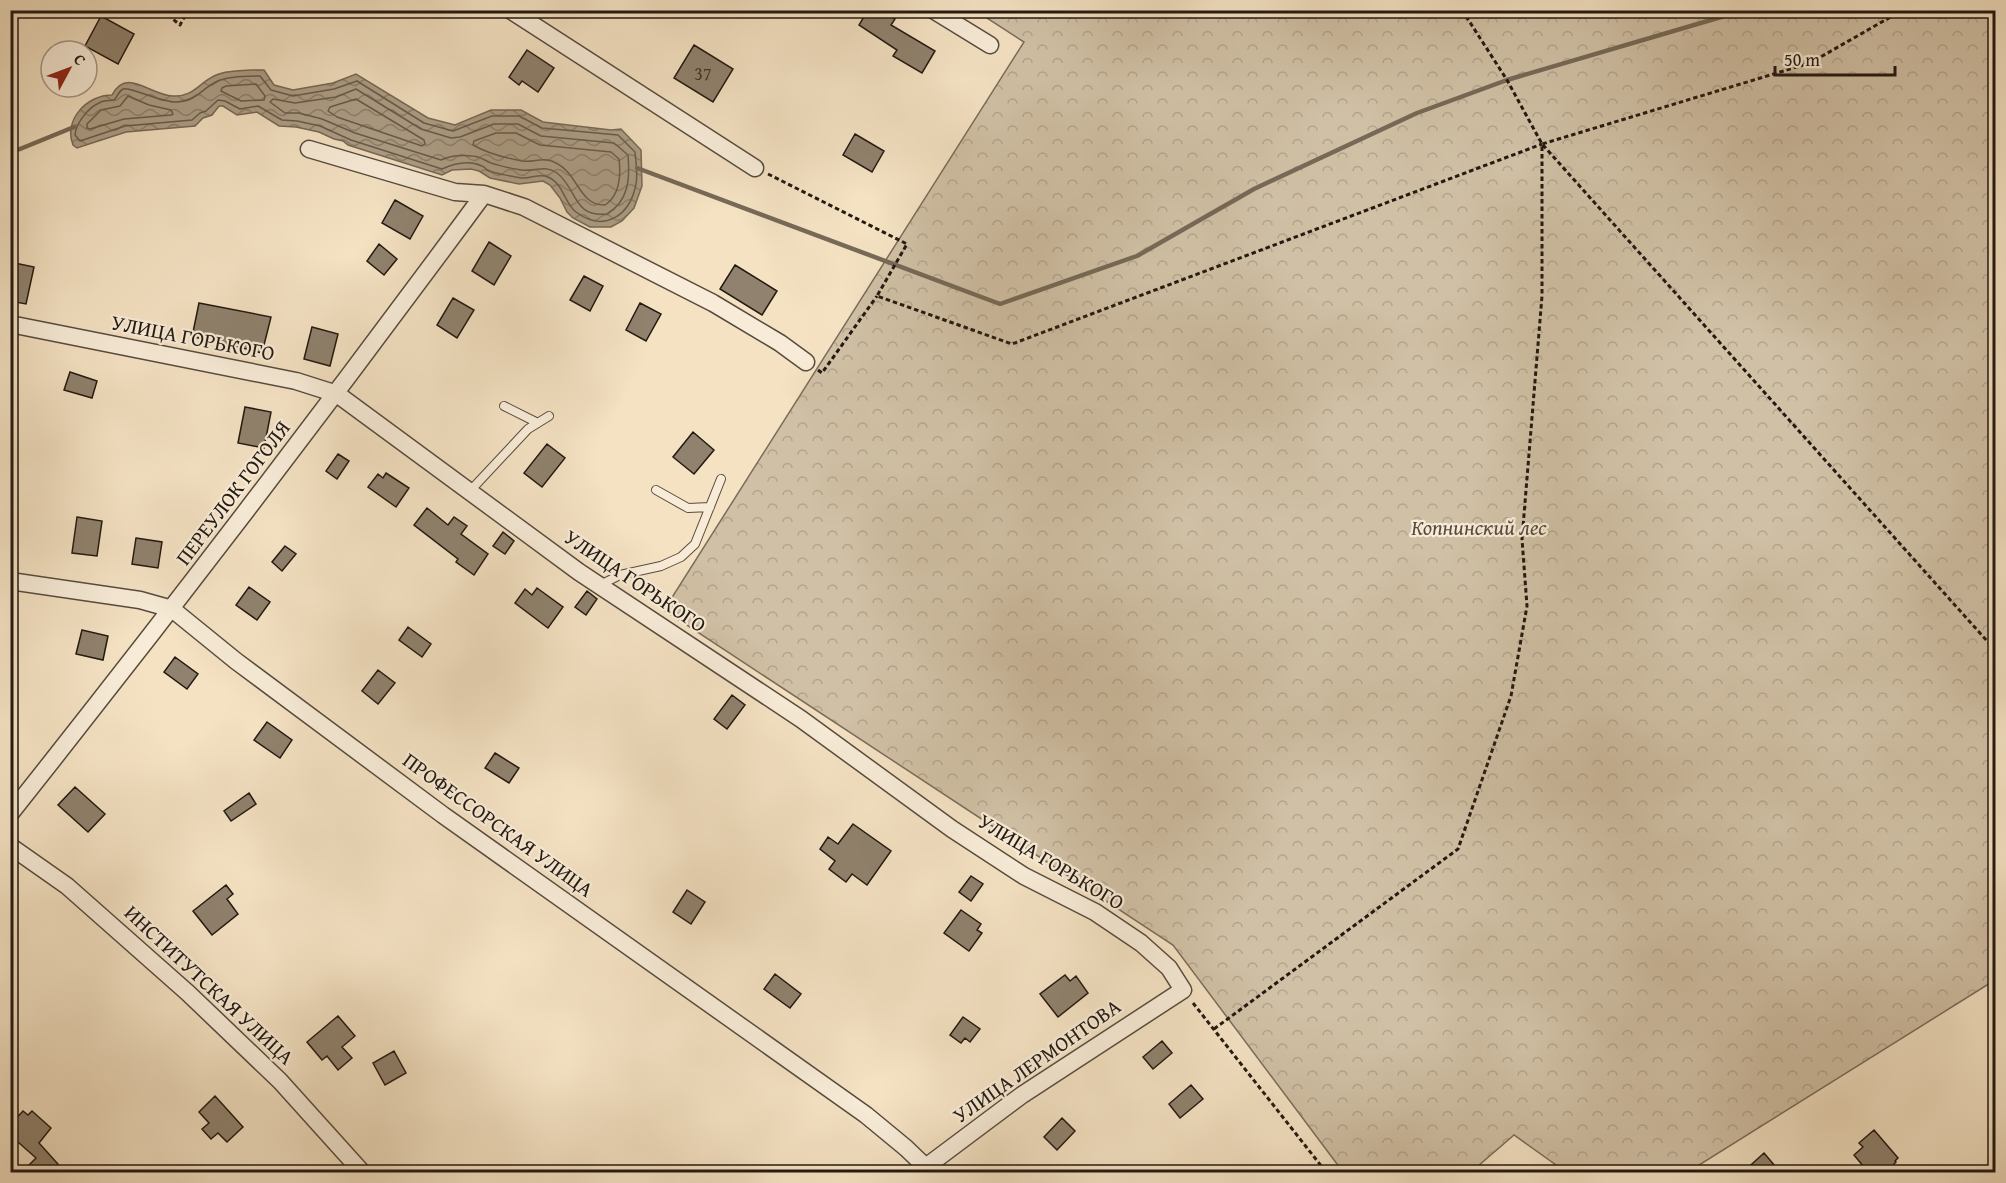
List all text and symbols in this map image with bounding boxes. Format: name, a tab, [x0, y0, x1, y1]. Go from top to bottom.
north arrow	[39, 39, 99, 99]
scale bar	[1775, 39, 1895, 77]
text: 50 m	[1784, 46, 1820, 73]
text: С	[68, 48, 92, 70]
house number: 37	[694, 60, 712, 87]
street label: УЛИЦА ГОРЬКОГО	[109, 306, 277, 369]
street label: ПЕРЕУЛОК ГОГОЛЯ	[168, 414, 297, 572]
park label: Копнинский лес	[1411, 512, 1547, 543]
street label: УЛИЦА ГОРЬКОГО	[558, 521, 713, 640]
street label: ПРОФЕССОРСКАЯ УЛИЦА	[396, 745, 600, 905]
street label: УЛИЦА ГОРЬКОГО	[972, 806, 1130, 918]
street label: ИНСТИТУТСКАЯ УЛИЦА	[117, 897, 301, 1072]
street label: УЛИЦА ЛЕРМОНТОВА	[946, 991, 1127, 1130]

